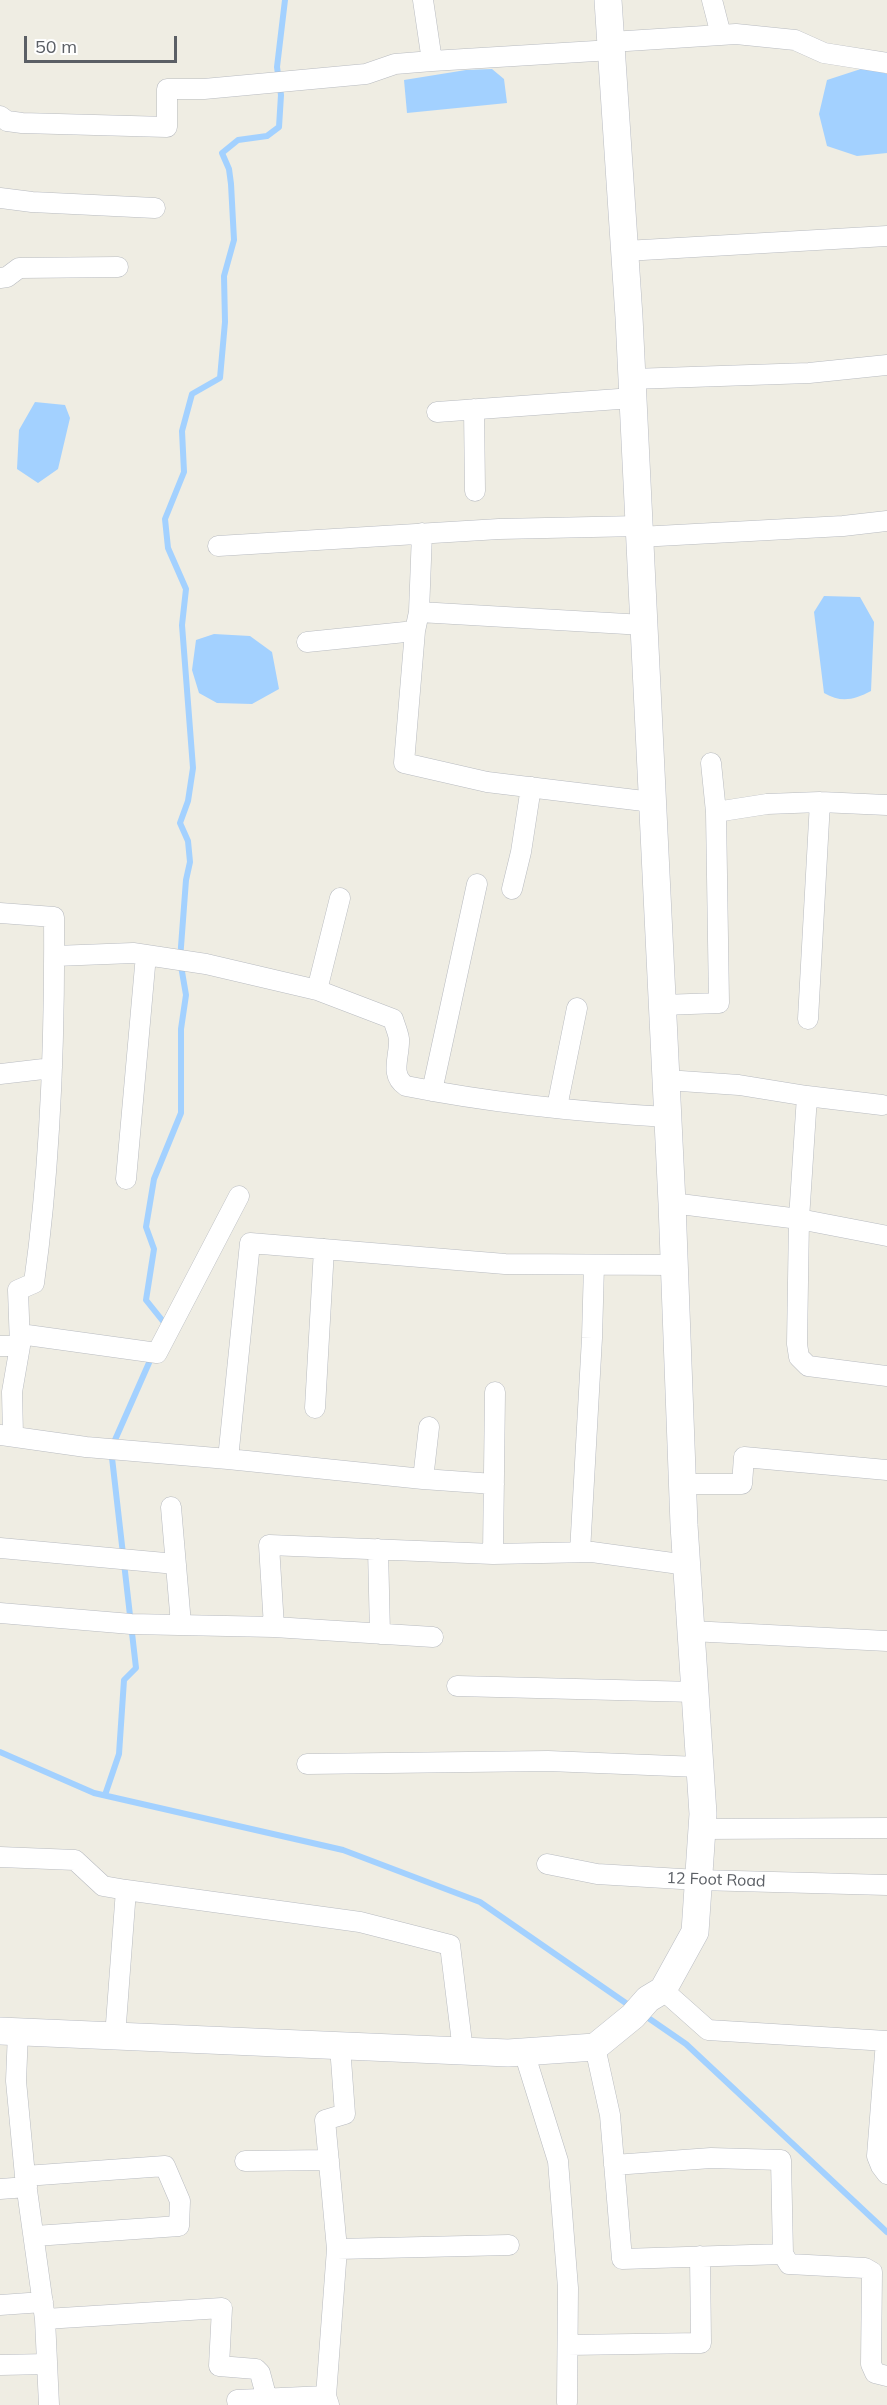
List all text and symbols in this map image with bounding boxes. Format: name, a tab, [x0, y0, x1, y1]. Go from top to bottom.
scale bar	[27, 24, 180, 62]
text: 50 m	[35, 35, 77, 58]
street label: 12 Foot Road	[666, 1869, 766, 1891]

